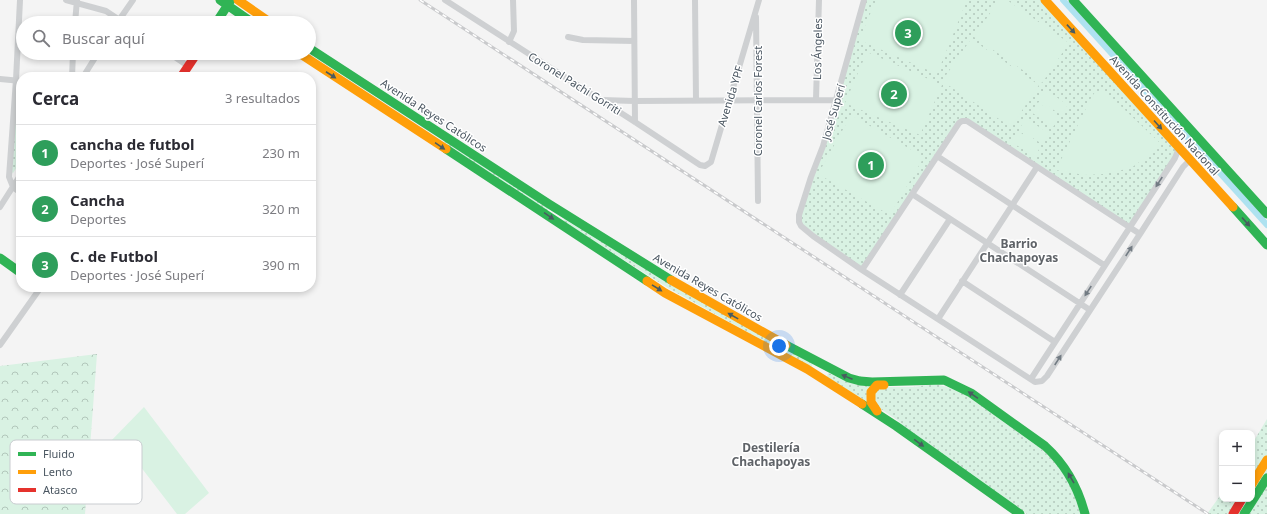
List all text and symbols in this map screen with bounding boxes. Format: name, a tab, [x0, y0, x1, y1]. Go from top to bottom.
search box	[16, 16, 316, 60]
street label: Los Ángeles	[809, 18, 825, 80]
pin: 3	[895, 18, 921, 48]
one-way arrow	[1067, 24, 1076, 34]
icon: search	[30, 27, 52, 49]
text: Buscar aquí	[62, 28, 145, 48]
street label: Coronel Carlos Forest	[750, 46, 765, 156]
street label: Coronel Pachi Gorriti	[526, 48, 624, 118]
street label: Avenida Constitución Nacional	[1107, 52, 1223, 178]
street label: Avenida YPF	[714, 63, 746, 128]
one-way arrow	[325, 71, 337, 78]
street label: Avenida Reyes Católicos	[378, 75, 490, 155]
pin: 2	[881, 79, 907, 109]
street label: José Superí	[818, 81, 848, 143]
text: Cerca	[32, 87, 79, 110]
text: 3 resultados	[225, 89, 300, 107]
one-way arrow	[1154, 120, 1163, 130]
text: cancha de futbol	[70, 134, 195, 154]
one-way arrow	[434, 142, 445, 150]
text: 1	[41, 144, 49, 162]
text: 230 m	[262, 144, 300, 162]
pin: 1	[858, 150, 884, 180]
text: Deportes · José Superí	[70, 154, 204, 172]
one-way arrow	[1155, 177, 1163, 187]
text: Cancha	[70, 190, 125, 210]
text: 2	[41, 200, 49, 218]
text: 320 m	[262, 200, 300, 218]
text: Deportes	[70, 210, 126, 228]
one-way arrow	[544, 212, 554, 220]
one-way arrow	[1241, 216, 1250, 227]
district label: Barrio Chachapoyas	[980, 235, 1058, 266]
text: C. de Futbol	[70, 246, 158, 266]
one-way arrow	[1125, 246, 1133, 256]
street label: Avenida Reyes Católicos	[651, 250, 765, 324]
text: 3	[41, 256, 49, 274]
text: 390 m	[262, 256, 300, 274]
text: Deportes · José Superí	[70, 266, 204, 284]
one-way arrow	[652, 284, 662, 292]
one-way arrow	[1084, 286, 1092, 296]
one-way arrow	[727, 312, 739, 319]
your location	[769, 336, 789, 356]
one-way arrow	[1054, 354, 1061, 366]
one-way arrow	[841, 373, 853, 379]
one-way arrow	[968, 391, 978, 399]
map controls	[1219, 430, 1255, 502]
button: +	[1219, 430, 1255, 466]
district label: Destilería Chachapoyas	[732, 439, 810, 470]
one-way arrow	[913, 439, 924, 447]
legend	[10, 440, 142, 504]
text: Fluido	[43, 446, 75, 461]
text: Lento	[43, 464, 73, 479]
button: −	[1219, 466, 1255, 502]
one-way arrow	[1068, 472, 1075, 484]
text: Atasco	[43, 482, 78, 497]

